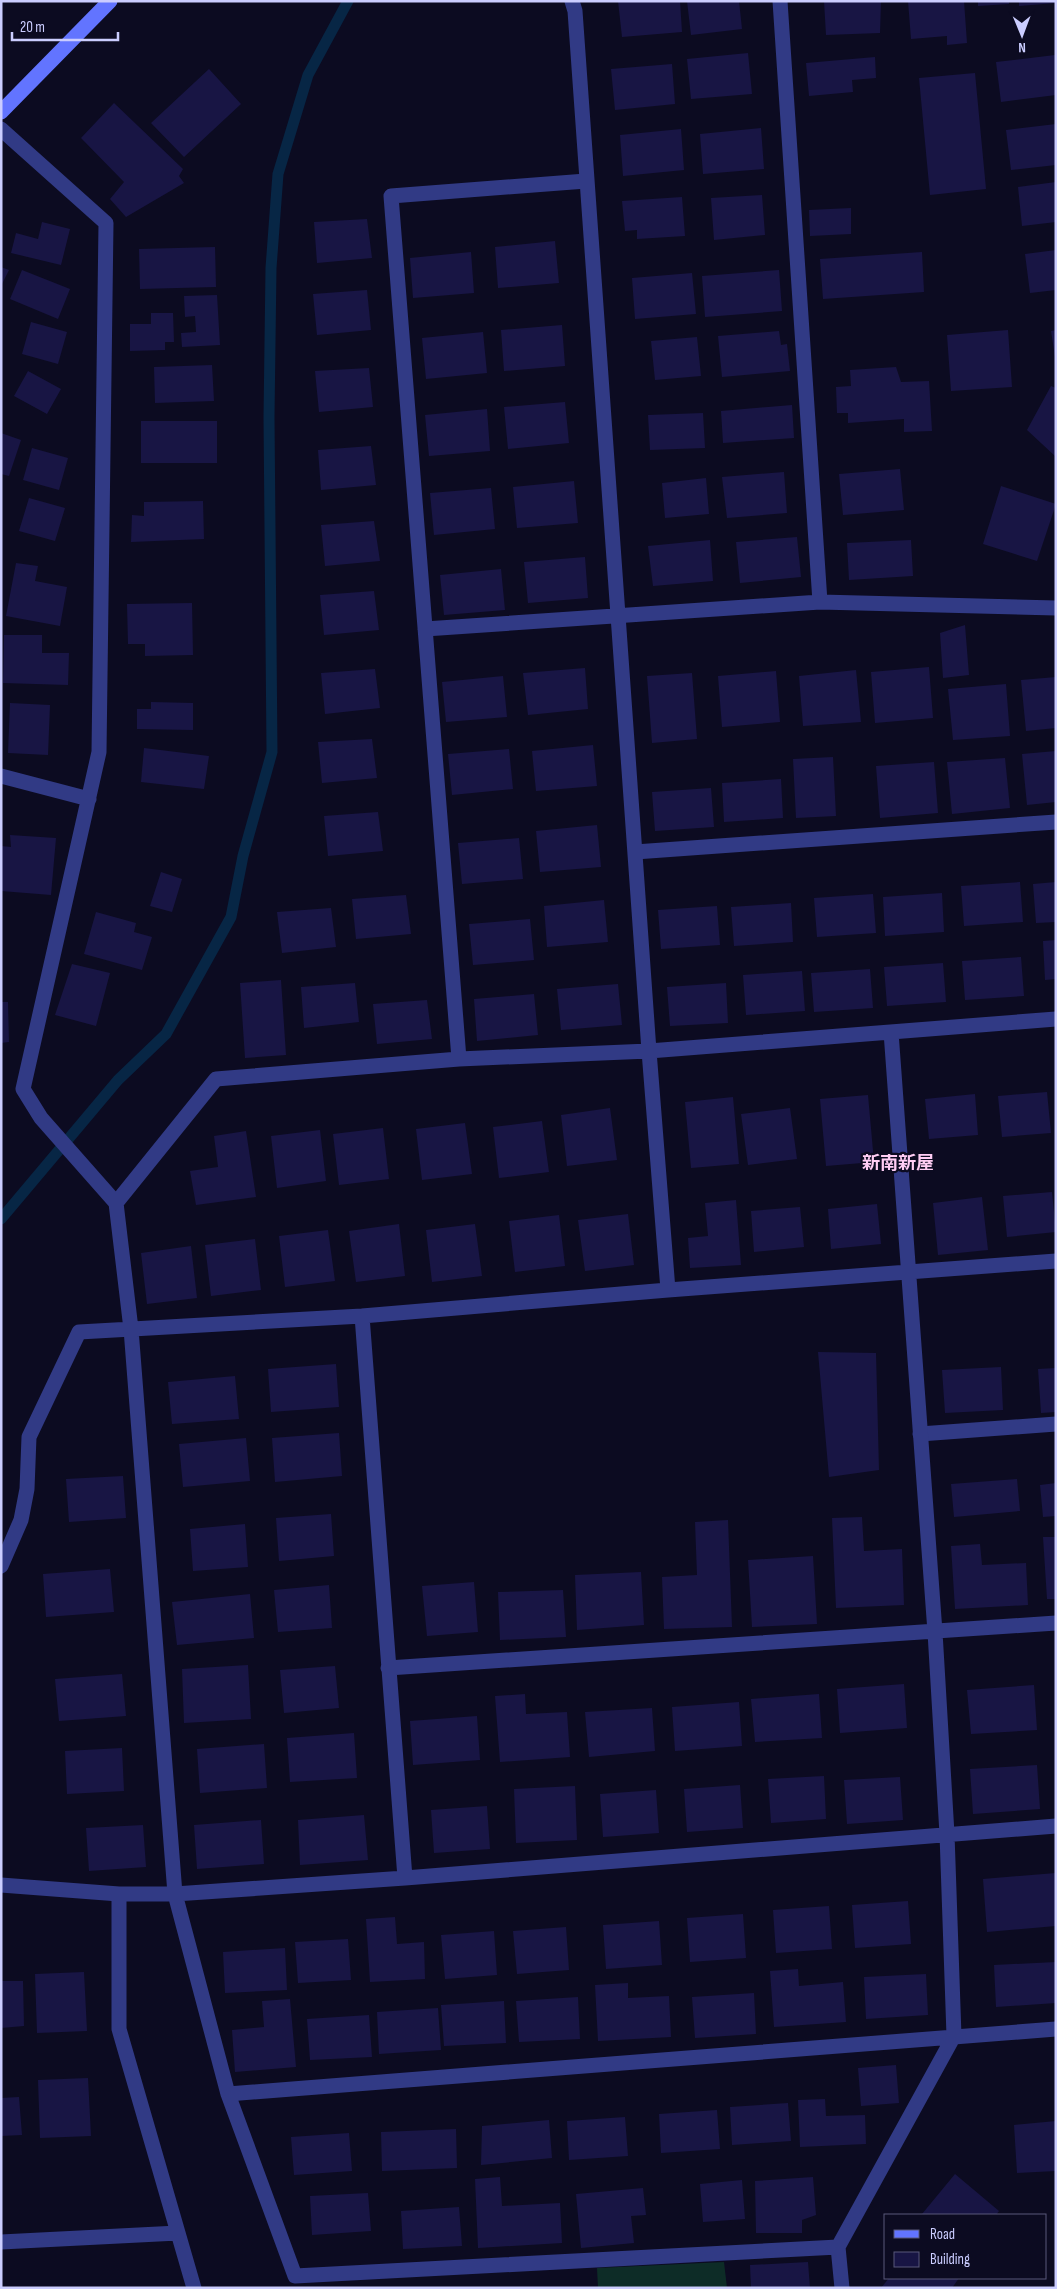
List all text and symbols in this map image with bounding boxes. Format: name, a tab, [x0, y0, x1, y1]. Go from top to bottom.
scale bar	[12, 10, 119, 42]
north arrow	[997, 10, 1047, 60]
text: 20 m	[20, 18, 45, 37]
text: N	[1018, 39, 1026, 56]
district label: 新南新屋	[862, 1153, 934, 1174]
legend	[884, 2214, 1047, 2279]
text: Road	[930, 2225, 955, 2244]
text: Building	[930, 2250, 970, 2269]

